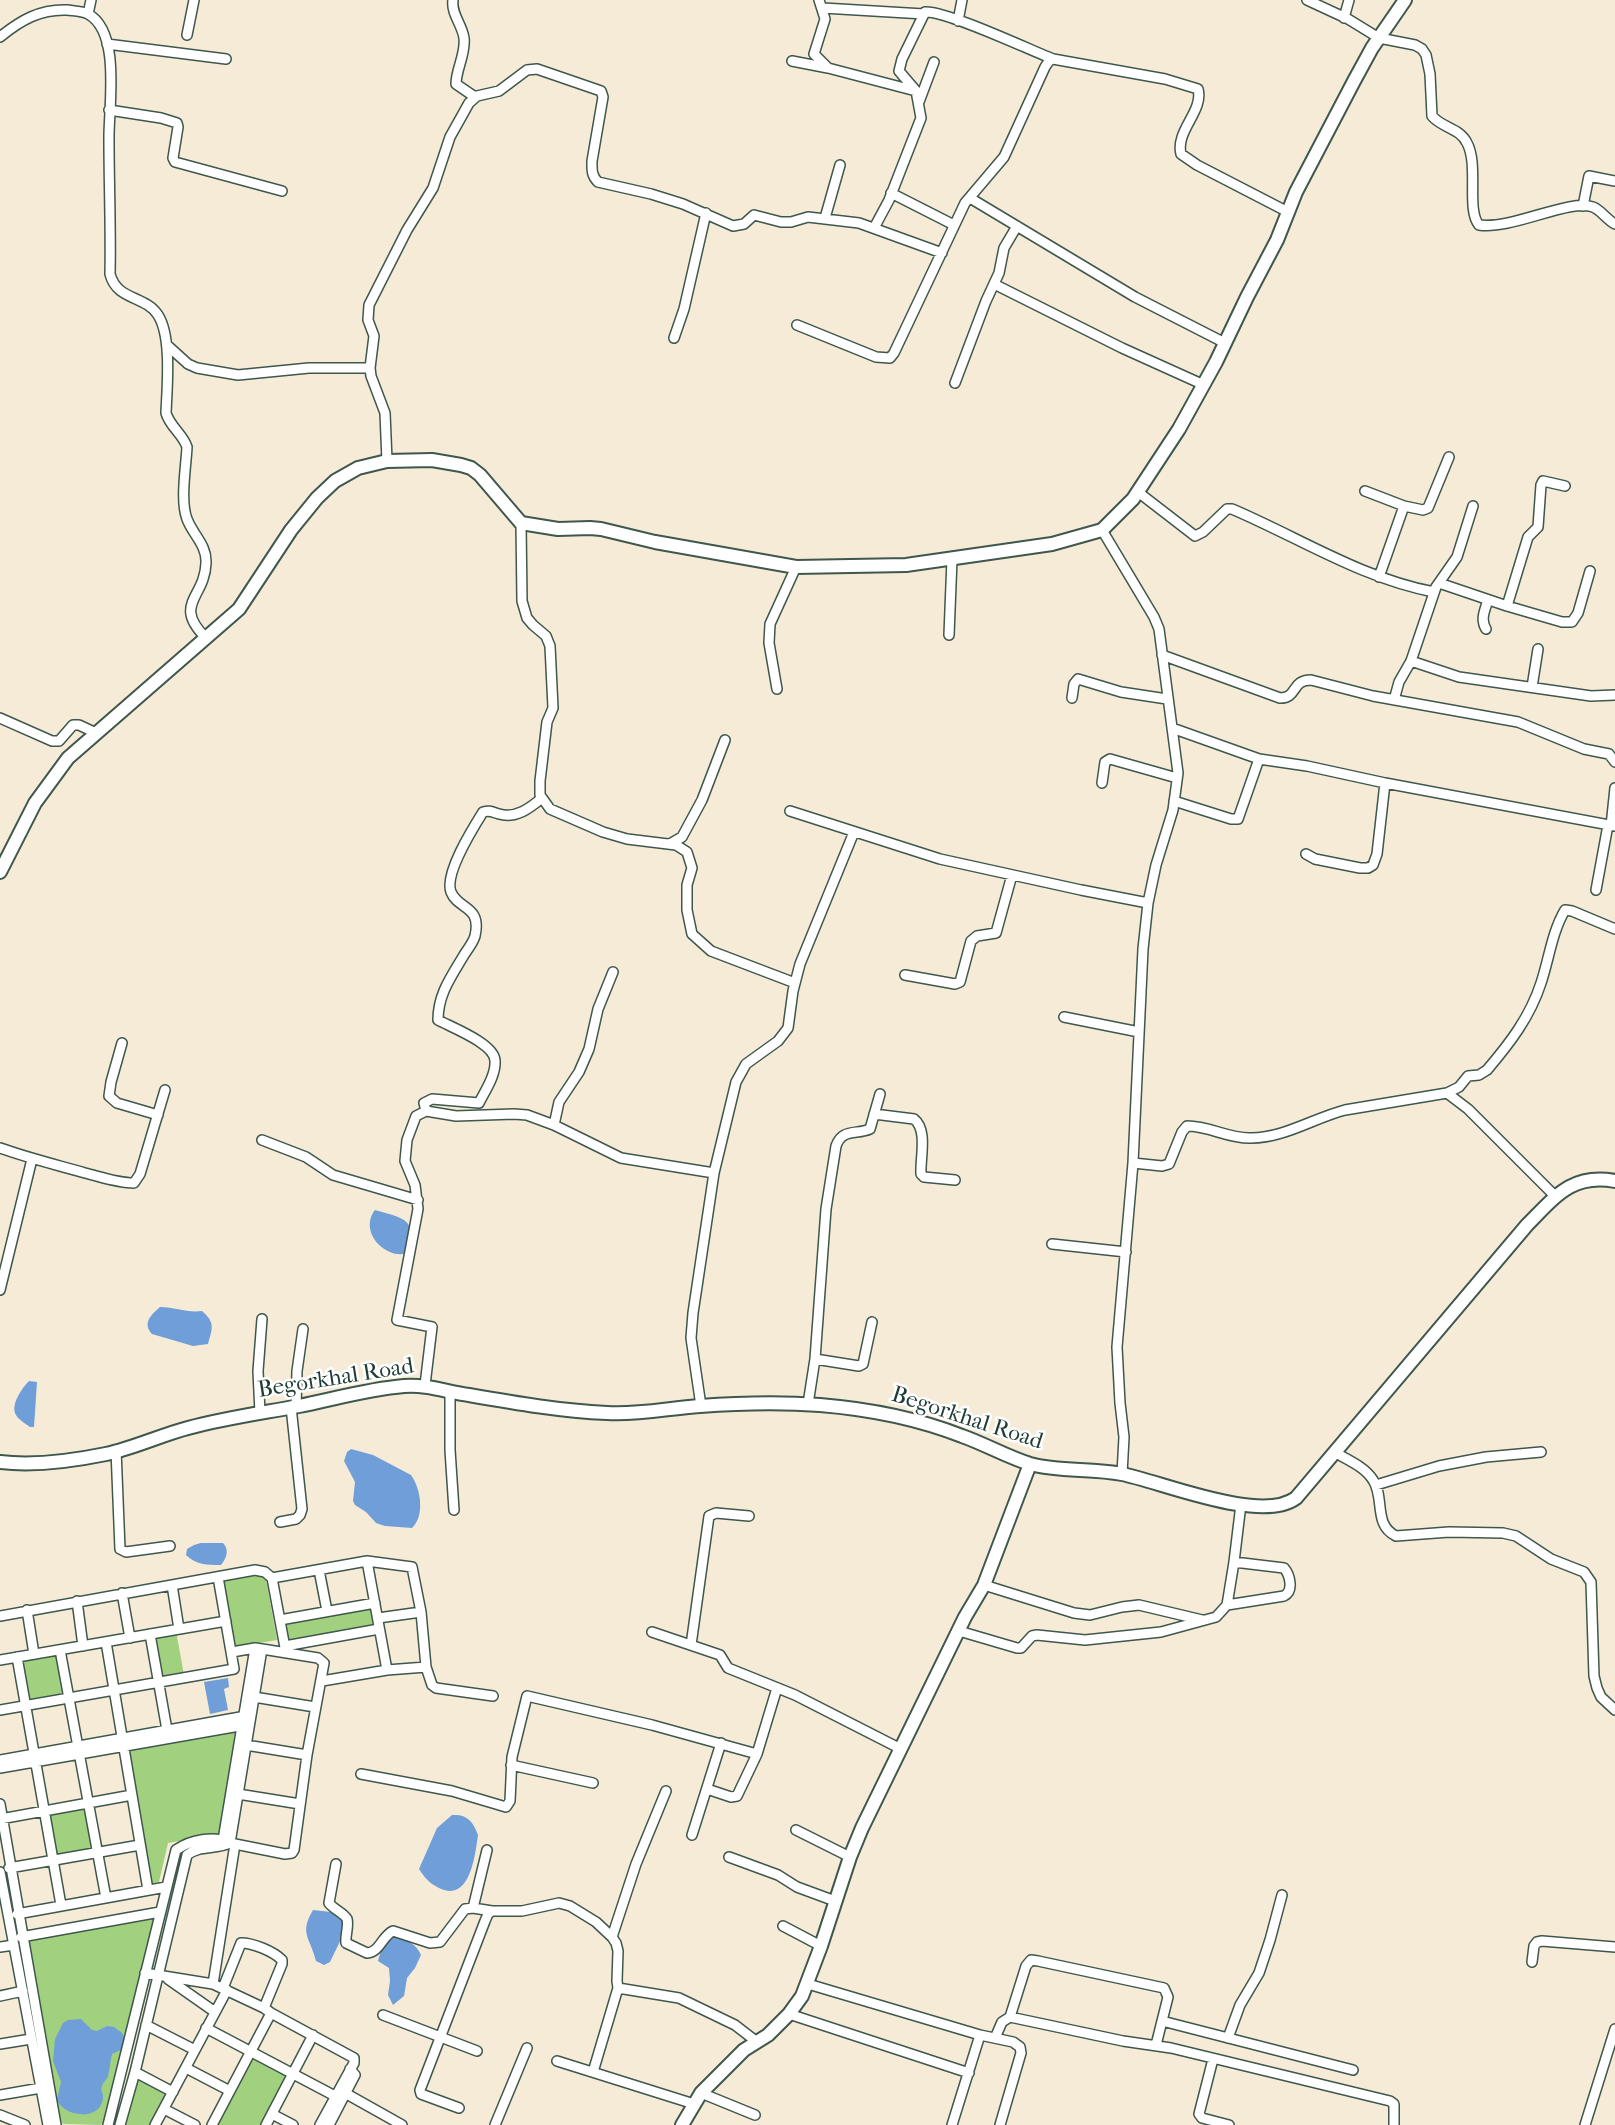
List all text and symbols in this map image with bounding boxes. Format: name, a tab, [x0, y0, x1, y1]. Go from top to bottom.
street label: Begorkhal Road	[256, 1353, 416, 1405]
street label: Begorkhal Road	[888, 1382, 1046, 1456]

